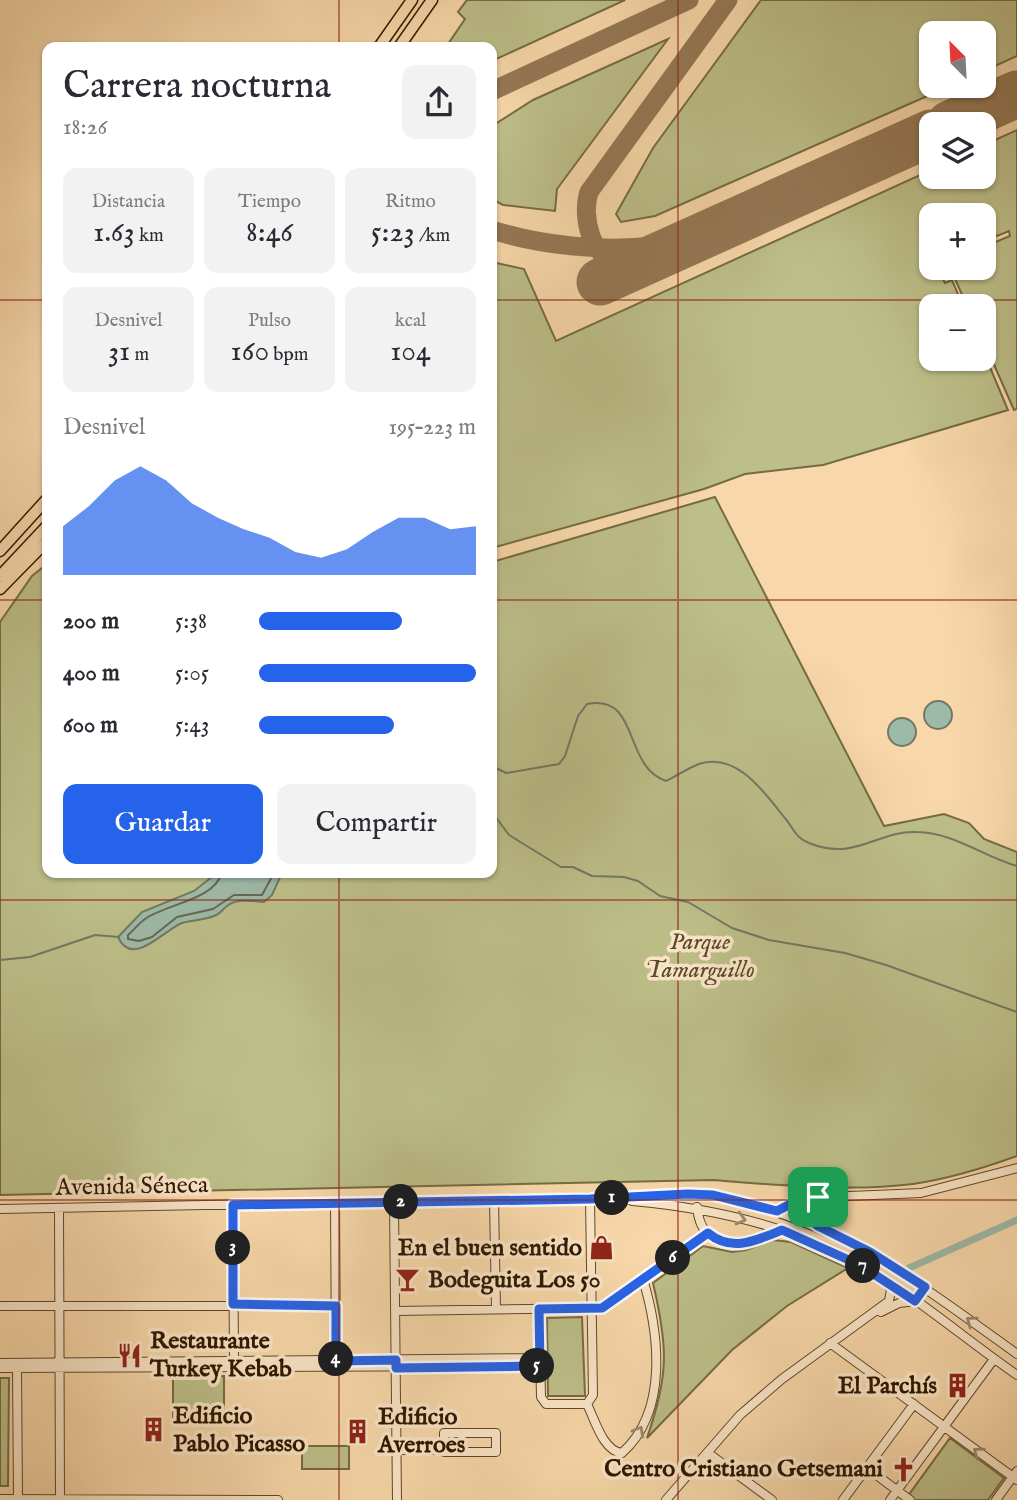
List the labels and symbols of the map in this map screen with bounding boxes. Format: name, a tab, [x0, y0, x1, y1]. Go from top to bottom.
north arrow	[919, 21, 996, 98]
park label: Parque Tamarguillo	[645, 927, 755, 986]
pin	[788, 1167, 848, 1227]
street label: Avenida Séneca	[54, 1170, 209, 1204]
pin: 1	[594, 1180, 630, 1216]
pin: 2	[384, 1184, 418, 1220]
one-way arrow	[735, 1210, 747, 1225]
pin: 3	[216, 1230, 250, 1266]
place label: En el buen sentido	[398, 1233, 582, 1264]
shop icon: En el buen sentido	[588, 1234, 616, 1262]
pin: 6	[656, 1240, 690, 1276]
pin: 7	[846, 1248, 880, 1284]
place label: Bodeguita Los 50	[428, 1265, 601, 1296]
bar icon: Bodeguita Los 50	[394, 1266, 422, 1294]
one-way arrow	[966, 1317, 979, 1329]
place label: Restaurante Turkey Kebab	[149, 1326, 292, 1385]
restaurant icon: Restaurante Turkey Kebab	[116, 1341, 144, 1369]
pin: 4	[318, 1342, 354, 1376]
pin: 5	[520, 1348, 554, 1384]
place label: El Parchís	[838, 1371, 938, 1402]
building icon: El Parchís	[943, 1372, 971, 1400]
place label: Edificio Pablo Picasso	[173, 1401, 305, 1460]
place label: Edificio Averroes	[377, 1402, 466, 1461]
building icon: Edificio Pablo Picasso	[139, 1416, 167, 1444]
building icon: Edificio Averroes	[344, 1417, 372, 1445]
one-way arrow	[631, 1425, 644, 1438]
one-way arrow	[973, 1448, 986, 1460]
place label: Centro Cristiano Getsemani	[604, 1454, 884, 1485]
church icon: Centro Cristiano Getsemani	[889, 1455, 917, 1483]

